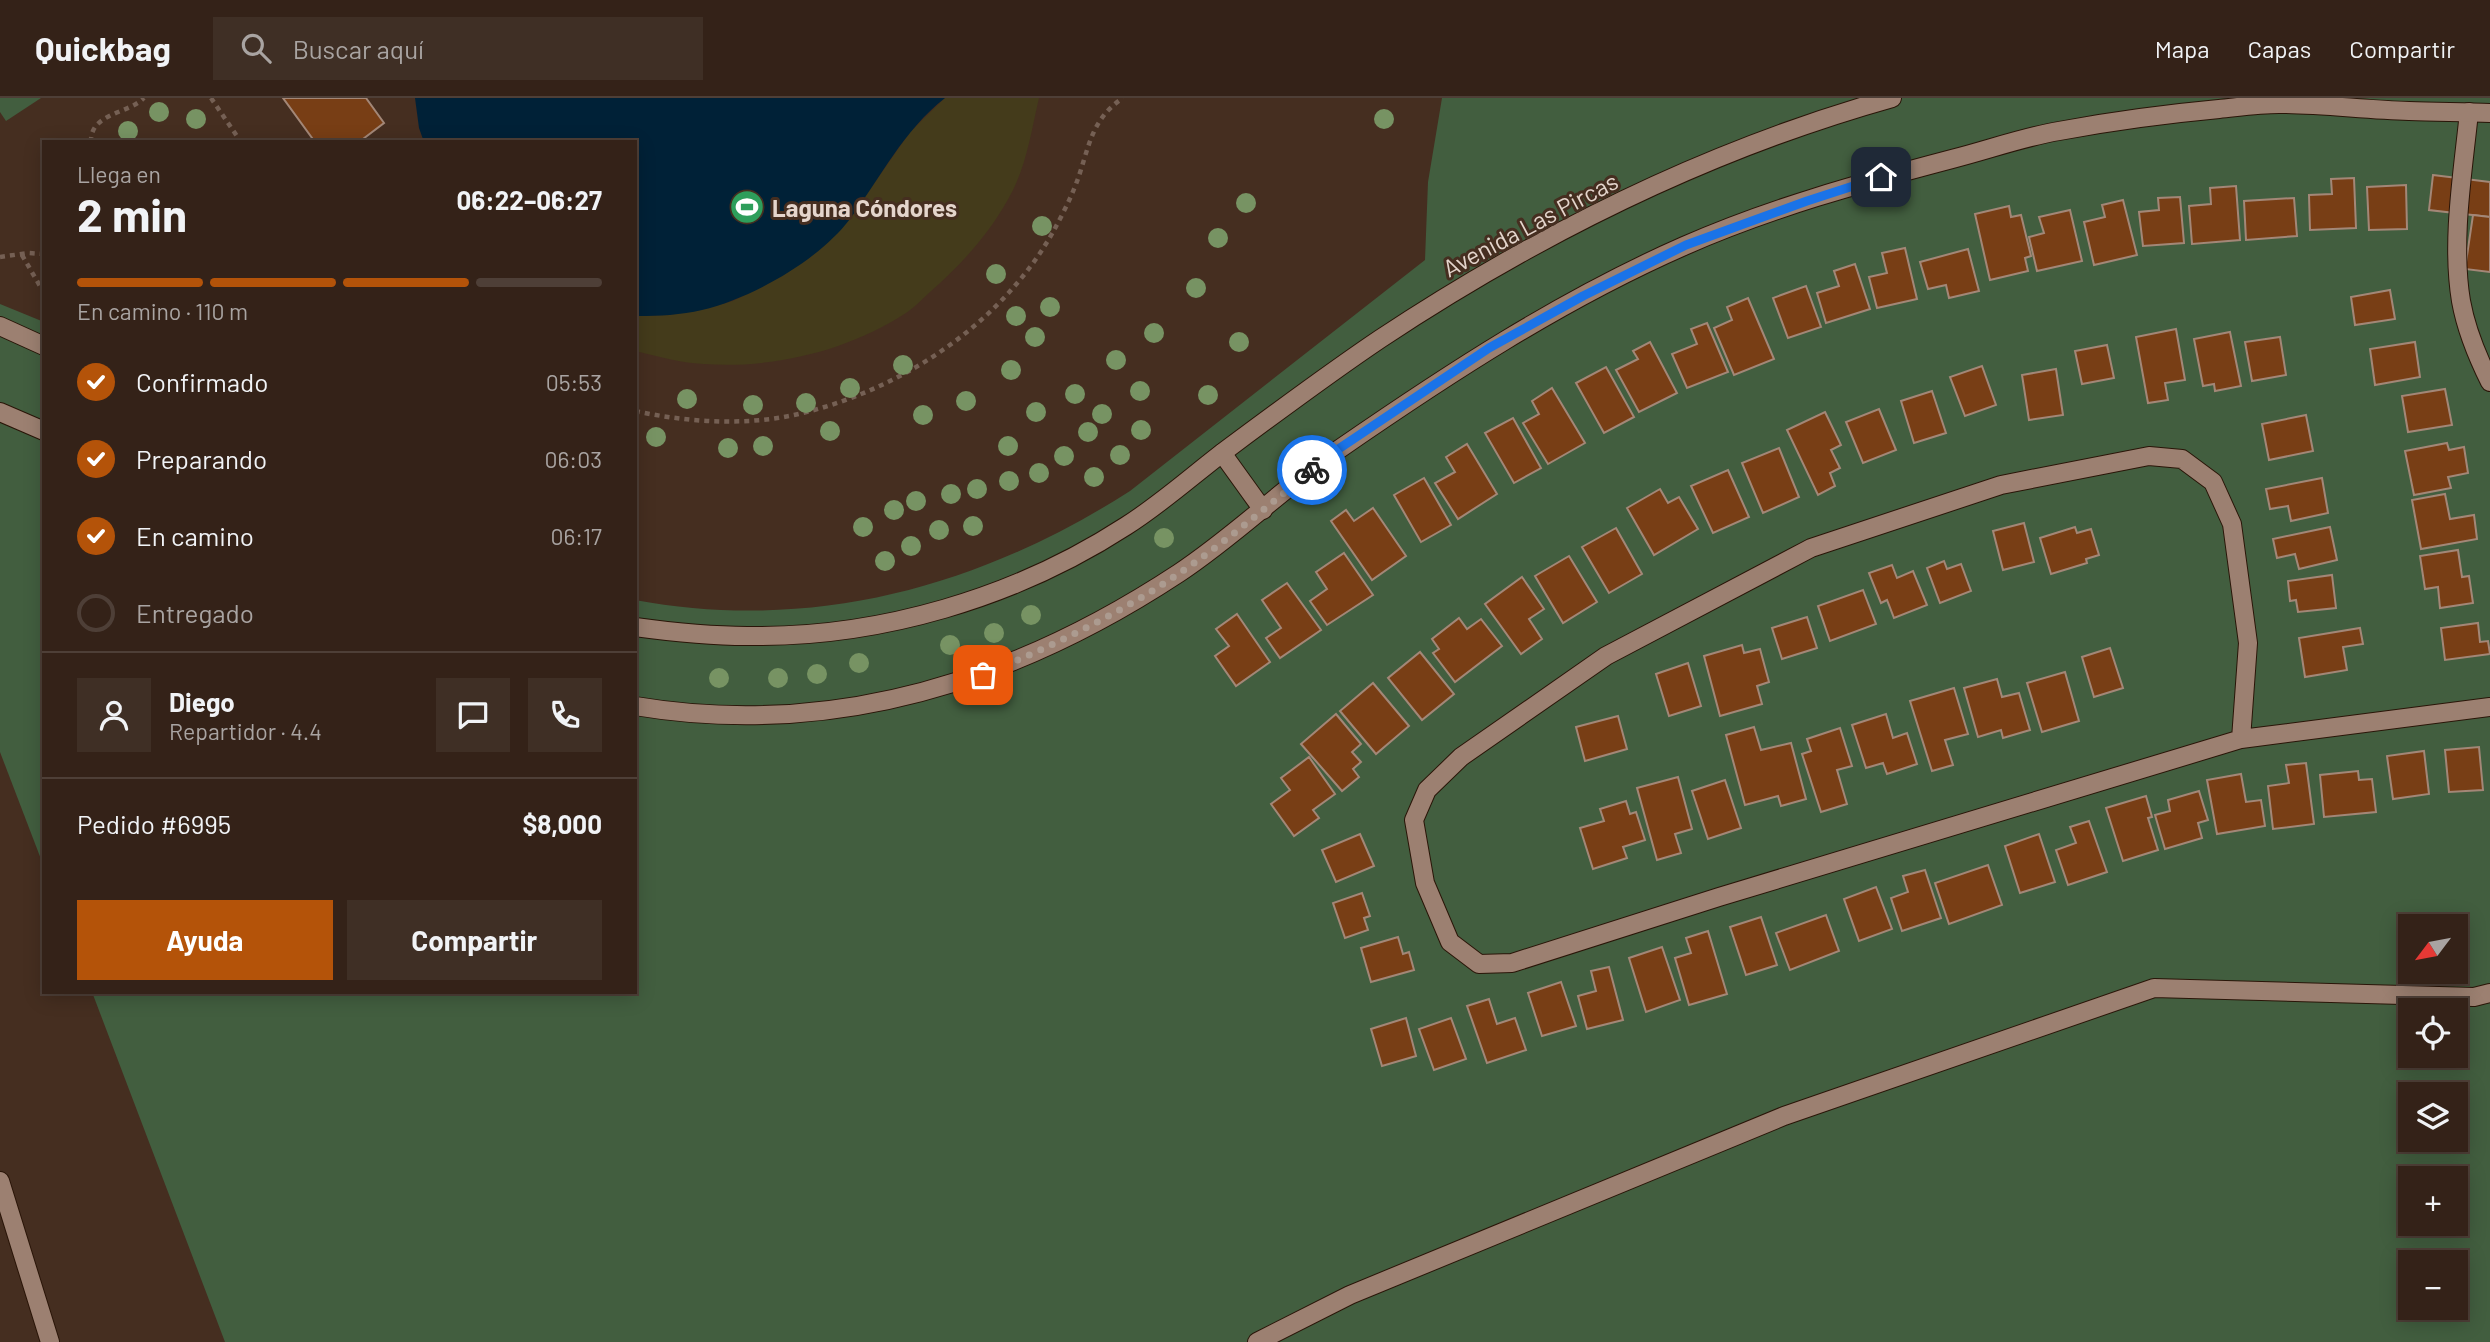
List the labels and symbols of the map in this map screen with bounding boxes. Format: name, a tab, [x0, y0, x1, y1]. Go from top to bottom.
pin	[1851, 147, 1911, 207]
street label: Avenida Las Pircas	[1437, 166, 1623, 282]
sports icon: Laguna Cóndores	[728, 188, 766, 226]
place label: Laguna Cóndores	[772, 193, 957, 222]
courier	[1277, 435, 1347, 505]
pin	[953, 645, 1013, 705]
north arrow	[2398, 914, 2468, 984]

